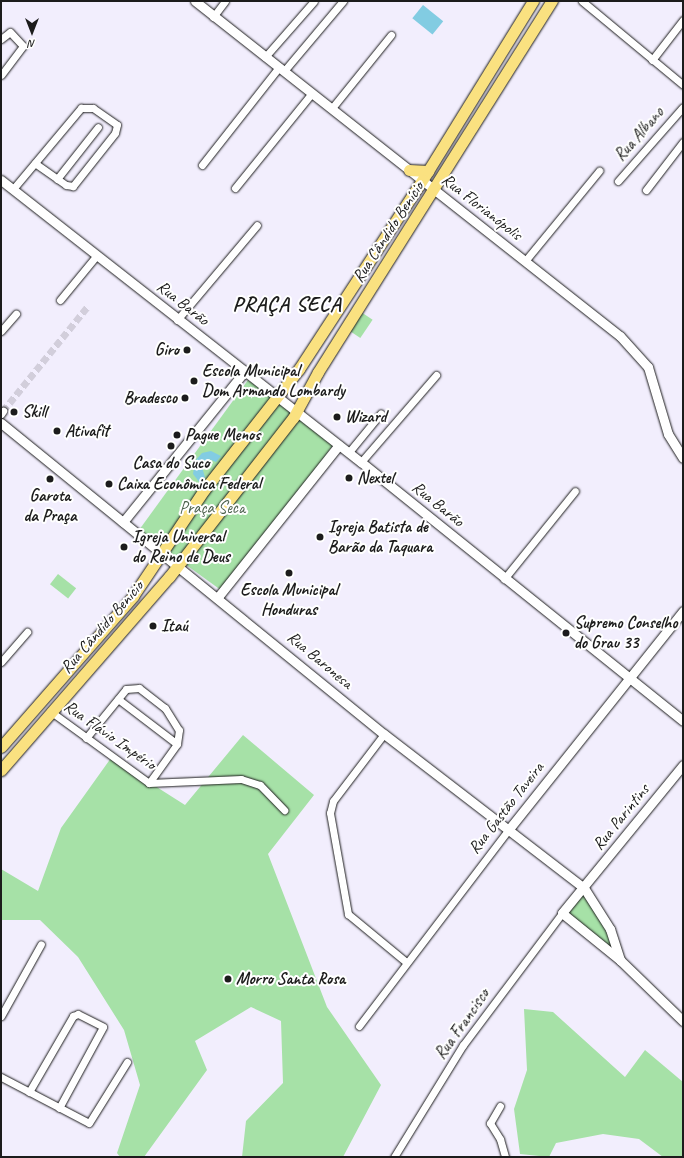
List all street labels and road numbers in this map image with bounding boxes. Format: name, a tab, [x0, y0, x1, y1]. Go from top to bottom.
street label: Rua Albano	[610, 103, 668, 165]
street label: Rua Florianópolis	[438, 169, 526, 245]
street label: Rua Cândido Benício	[348, 178, 428, 286]
street label: Rua Barão	[152, 276, 214, 330]
street label: Rua Barão	[408, 477, 468, 531]
street label: Rua Cândido Benício	[56, 577, 148, 677]
street label: Rua Baronesa	[283, 626, 357, 694]
street label: Rua Flávio Império	[60, 696, 160, 774]
street label: Rua Gastão Taveira	[464, 758, 548, 858]
street label: Rua Parintins	[588, 780, 654, 854]
street label: Rua Francisco	[430, 985, 494, 1063]

